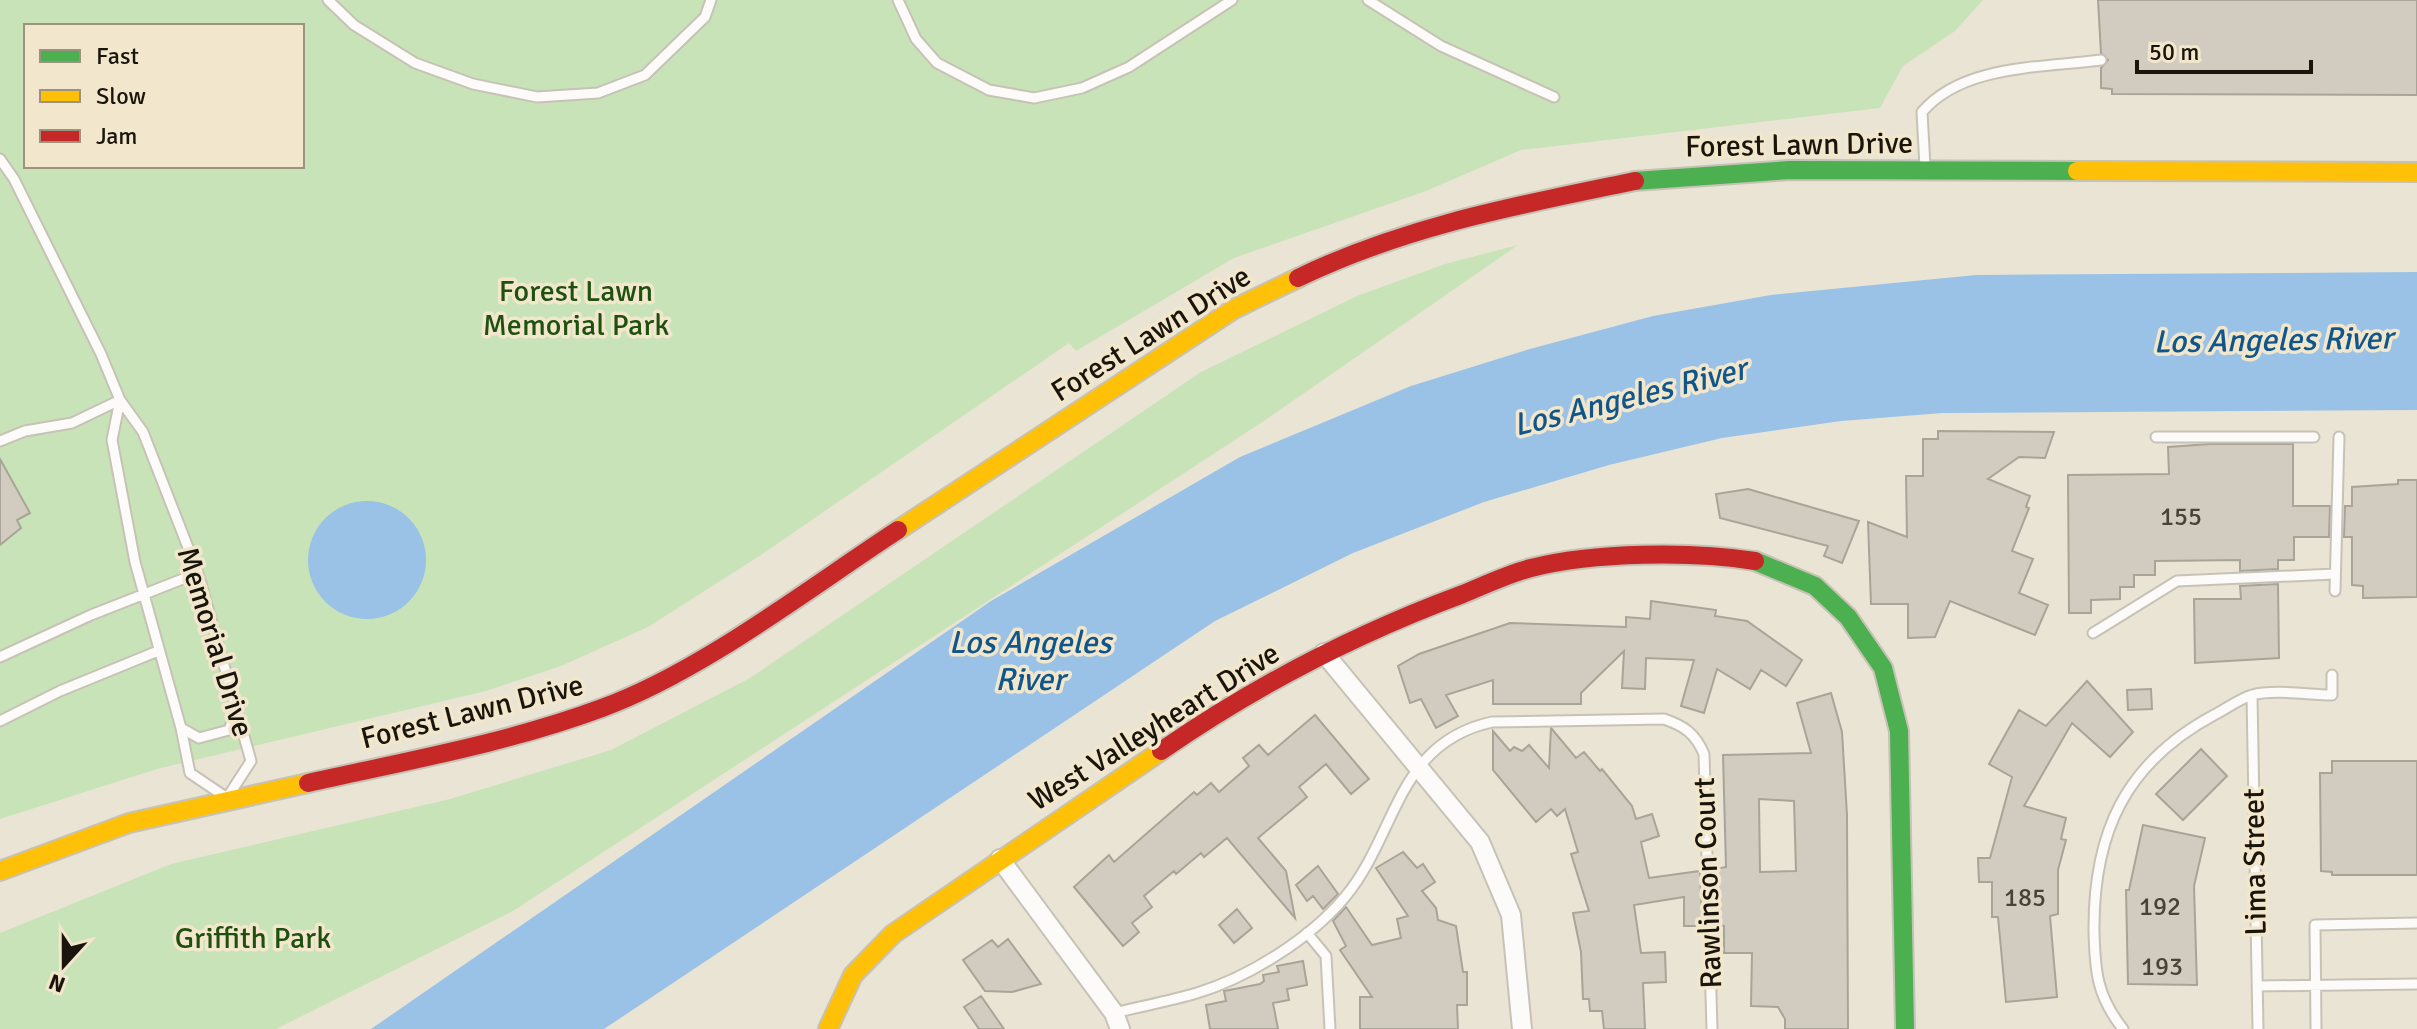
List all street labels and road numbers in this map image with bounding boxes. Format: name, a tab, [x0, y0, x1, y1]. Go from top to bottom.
street label: Forest Lawn Drive	[1685, 125, 1913, 165]
street label: Forest Lawn Drive	[1044, 258, 1258, 410]
street label: Memorial Drive	[169, 543, 261, 741]
street label: West Valleyheart Drive	[1022, 635, 1286, 819]
street label: Forest Lawn Drive	[357, 666, 587, 758]
street label: Rawlinson Court	[1686, 777, 1730, 989]
street label: Lima Street	[2235, 788, 2275, 936]

